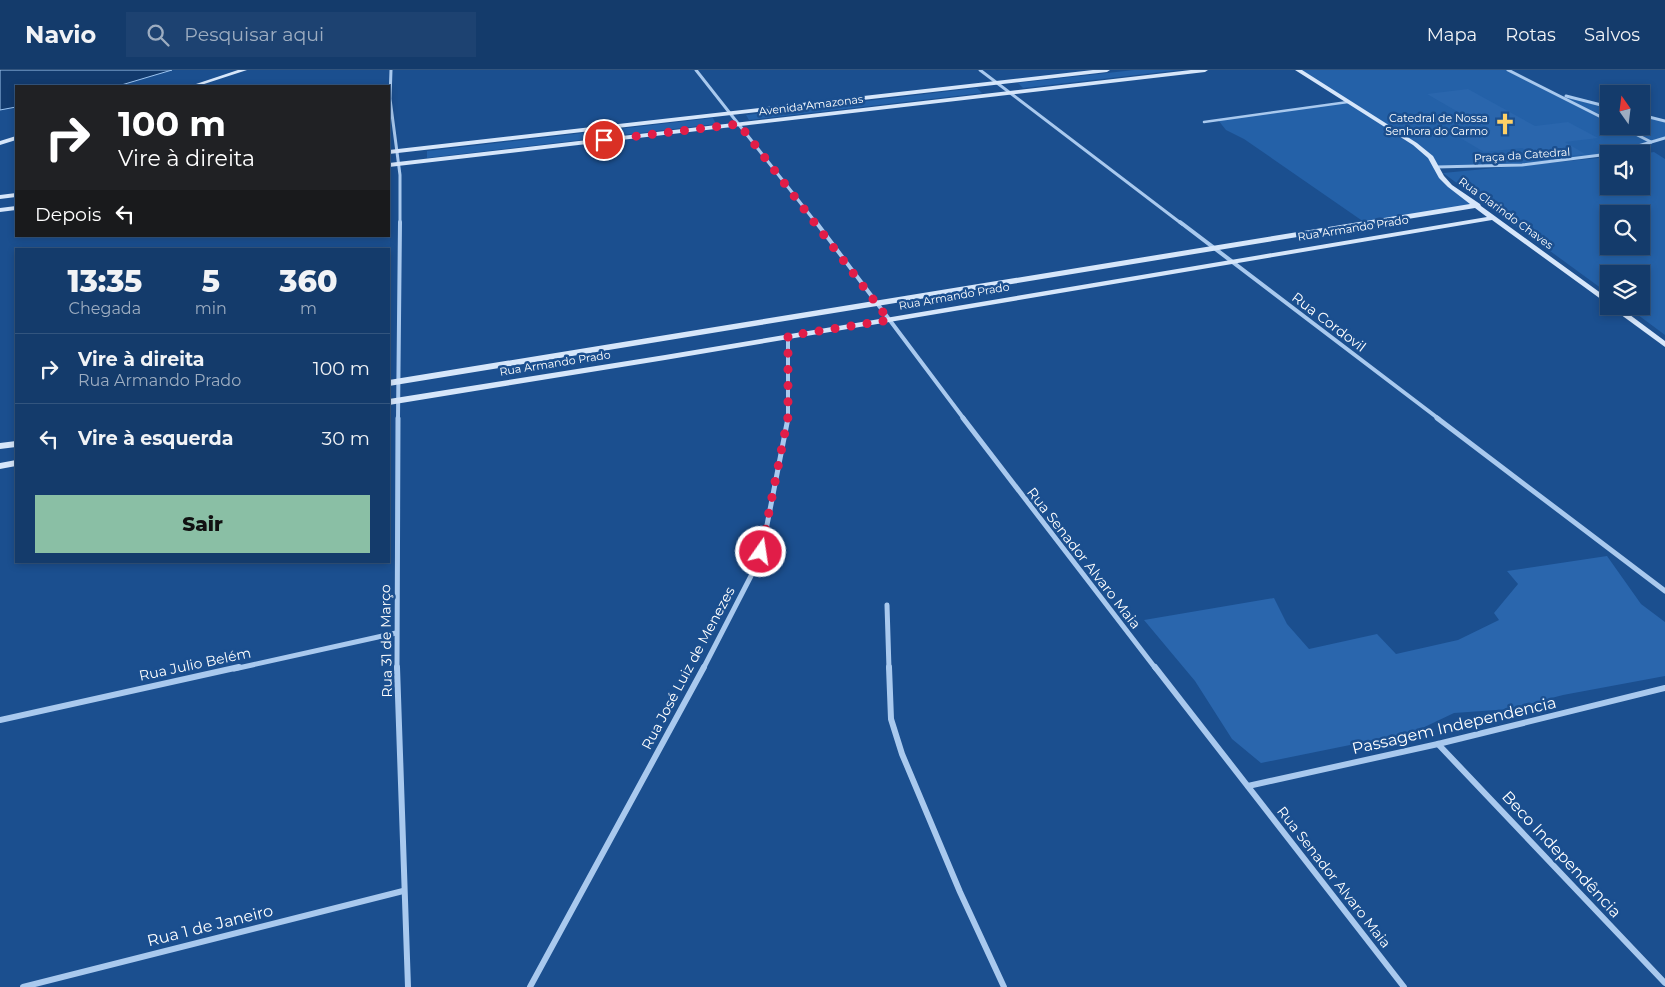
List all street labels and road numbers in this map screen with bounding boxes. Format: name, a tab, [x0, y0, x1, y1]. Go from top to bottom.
street label: Avenida Amazonas	[758, 92, 865, 118]
street label: Praça da Catedral	[1473, 145, 1571, 165]
street label: Rua Clarindo Chaves	[1456, 174, 1556, 252]
street label: Rua Armando Prado	[1296, 212, 1410, 244]
street label: Rua Armando Prado	[898, 279, 1011, 313]
street label: Rua Cordovil	[1288, 288, 1370, 356]
street label: Rua Armando Prado	[498, 347, 612, 379]
street label: Rua Senador Alvaro Maia	[1023, 484, 1145, 632]
street label: Rua José Luiz de Menezes	[637, 583, 739, 753]
street label: Rua 31 de Março	[376, 584, 396, 698]
street label: Rua Julio Belém	[137, 643, 253, 685]
street label: Passagem Independencia	[1350, 693, 1558, 758]
street label: Beco Independência	[1498, 787, 1625, 922]
street label: Rua Senador Alvaro Maia	[1273, 803, 1395, 951]
street label: Rua 1 de Janeiro	[145, 901, 275, 950]

